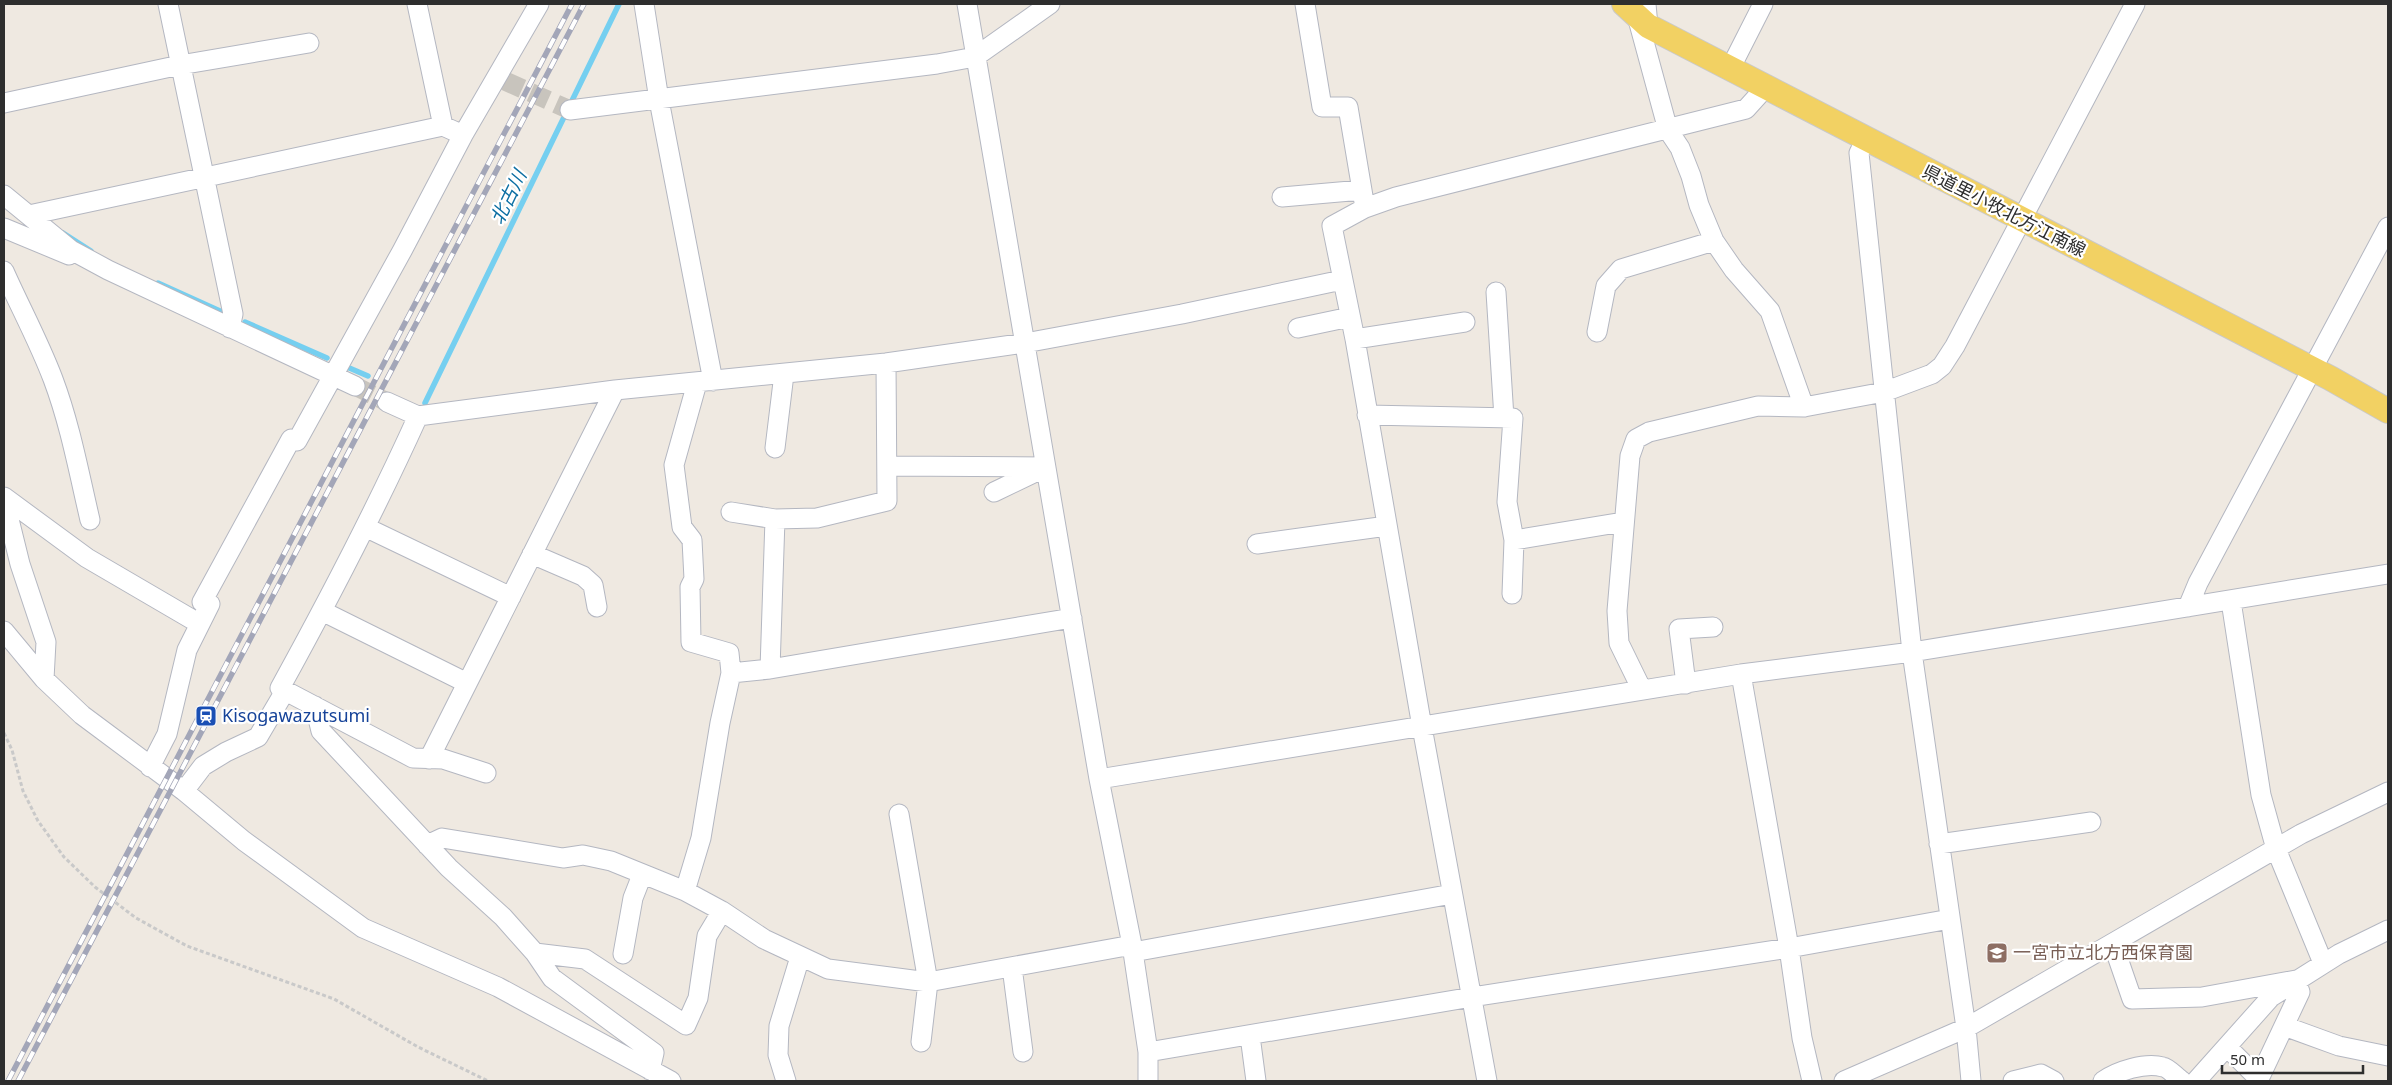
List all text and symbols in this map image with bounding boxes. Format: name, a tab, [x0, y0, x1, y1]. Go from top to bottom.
street label: 県道里小牧北方江南線	[1919, 159, 2090, 262]
water label: 北古川	[484, 164, 533, 228]
place label: Kisogawazutsumi	[222, 703, 370, 727]
station icon: Kisogawazutsumi	[194, 704, 218, 728]
place label: 一宮市立北方西保育園	[2013, 940, 2193, 964]
school or university icon: 一宮市立北方西保育園	[1985, 941, 2009, 965]
scale bar	[2222, 1042, 2363, 1074]
text: 50 m	[2230, 1049, 2265, 1069]

